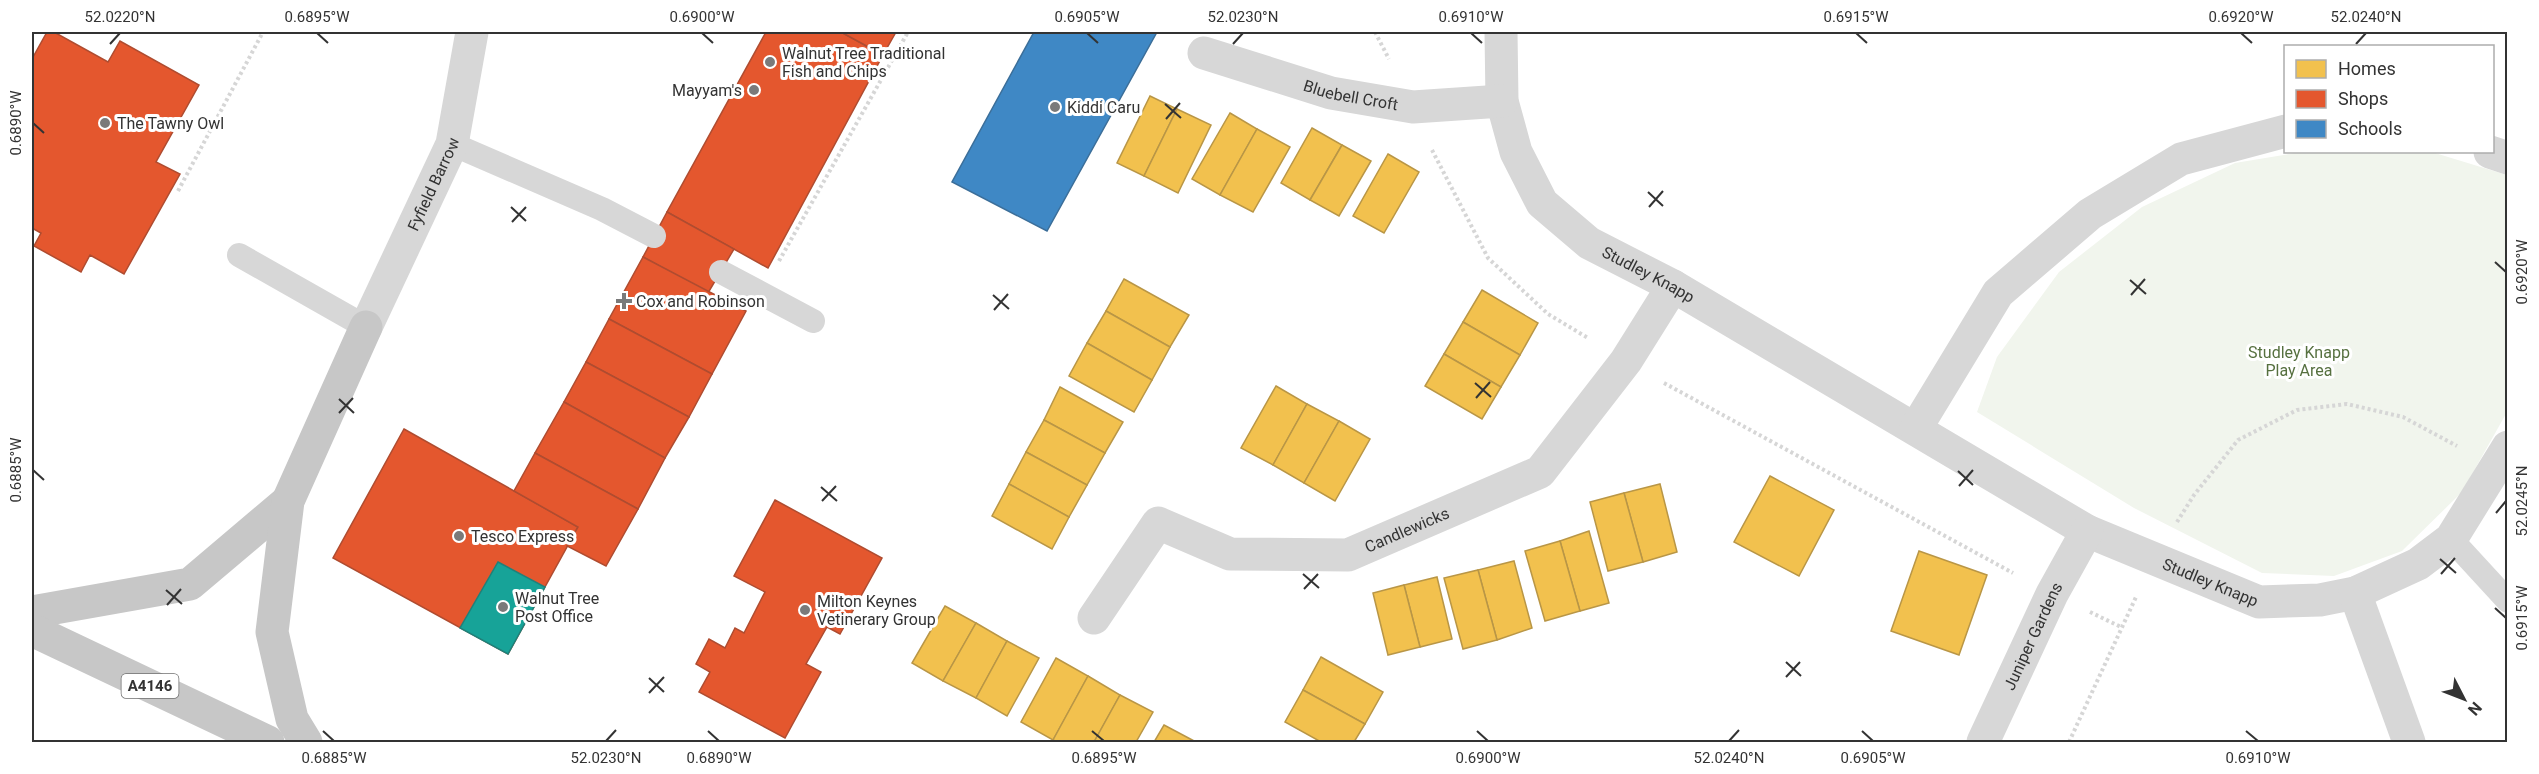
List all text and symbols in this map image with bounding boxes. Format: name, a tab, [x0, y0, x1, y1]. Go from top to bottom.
text: 52.0220°N	[85, 8, 155, 26]
text: 0.6895°W	[284, 8, 350, 26]
text: 0.6900°W	[669, 8, 735, 26]
text: 0.6905°W	[1054, 8, 1120, 26]
text: 52.0230°N	[1208, 8, 1278, 26]
text: 0.6910°W	[1438, 8, 1504, 26]
text: 0.6915°W	[1823, 8, 1889, 26]
text: 0.6920°W	[2208, 8, 2274, 26]
text: 52.0240°N	[2331, 8, 2401, 26]
place label: Walnut Tree Traditional Fish and Chips	[782, 44, 945, 81]
legend	[2284, 45, 2494, 153]
marker: Walnut Tree Traditional Fish and Chips	[763, 55, 777, 69]
text: Homes	[2338, 58, 2396, 79]
street label: Bluebell Croft	[1301, 76, 1399, 114]
place label: Mayyam's	[672, 81, 742, 100]
marker: Mayyam's	[747, 83, 761, 97]
text: Shops	[2338, 88, 2388, 109]
text: 0.6890°W	[7, 90, 25, 156]
place label: Kiddi Caru	[1067, 98, 1140, 117]
marker: Kiddi Caru	[1048, 100, 1062, 114]
place label: The Tawny Owl	[117, 114, 224, 133]
marker: The Tawny Owl	[98, 116, 112, 130]
text: Schools	[2338, 118, 2402, 139]
street label: Fyfield Barrow	[404, 136, 463, 234]
text: 0.6920°W	[2513, 239, 2531, 305]
street label: Studley Knapp	[1599, 242, 1698, 307]
place label: Cox and Robinson	[636, 292, 765, 311]
marker: Cox and Robinson	[617, 294, 631, 308]
park label: Studley Knapp Play Area	[2248, 343, 2350, 380]
text: 0.6885°W	[7, 437, 25, 503]
text: 52.0245°N	[2513, 466, 2531, 536]
street label: Candlewicks	[1362, 503, 1452, 557]
place label: Tesco Express	[471, 527, 574, 546]
marker: Tesco Express	[452, 529, 466, 543]
street label: Studley Knapp	[2160, 554, 2261, 611]
street label: Juniper Gardens	[2000, 579, 2067, 693]
text: 0.6915°W	[2513, 585, 2531, 651]
place label: Walnut Tree Post Office	[515, 589, 599, 626]
place label: Milton Keynes Vetinerary Group	[817, 592, 936, 629]
marker: Walnut Tree Post Office	[496, 600, 510, 614]
marker: Milton Keynes Vetinerary Group	[798, 603, 812, 617]
north arrow	[2434, 669, 2494, 729]
road number: A4146	[122, 674, 178, 698]
text: N	[2464, 698, 2486, 719]
text: 0.6885°W	[301, 749, 367, 767]
text: 52.0230°N	[571, 749, 641, 767]
text: 0.6890°W	[686, 749, 752, 767]
text: 0.6895°W	[1071, 749, 1137, 767]
text: 0.6900°W	[1455, 749, 1521, 767]
text: 52.0240°N	[1694, 749, 1764, 767]
text: 0.6905°W	[1840, 749, 1906, 767]
text: 0.6910°W	[2225, 749, 2291, 767]

